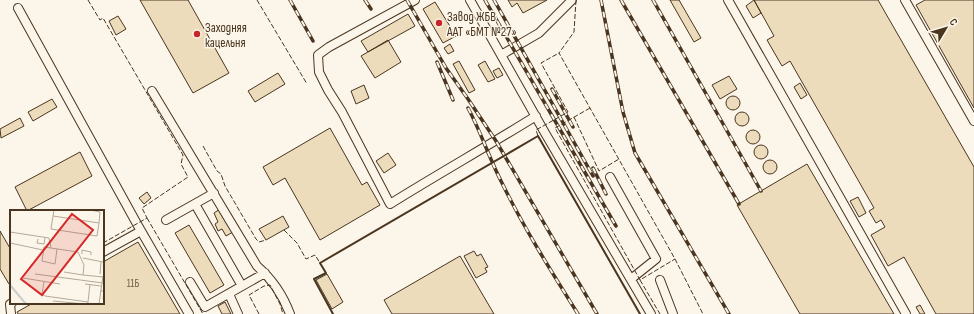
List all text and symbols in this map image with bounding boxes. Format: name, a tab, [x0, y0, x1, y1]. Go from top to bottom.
north arrow	[926, 8, 966, 48]
place label: Завод ЖБВ ААТ «БМТ №27»	[446, 9, 517, 40]
text: С	[947, 16, 961, 29]
marker: Завод ЖБВ ААТ «БМТ №27»	[434, 18, 444, 28]
place label: Заходняя кацельня	[205, 20, 247, 51]
marker: Заходняя кацельня	[192, 29, 202, 39]
inset map	[10, 210, 104, 304]
house number: 11Б	[127, 277, 139, 290]

